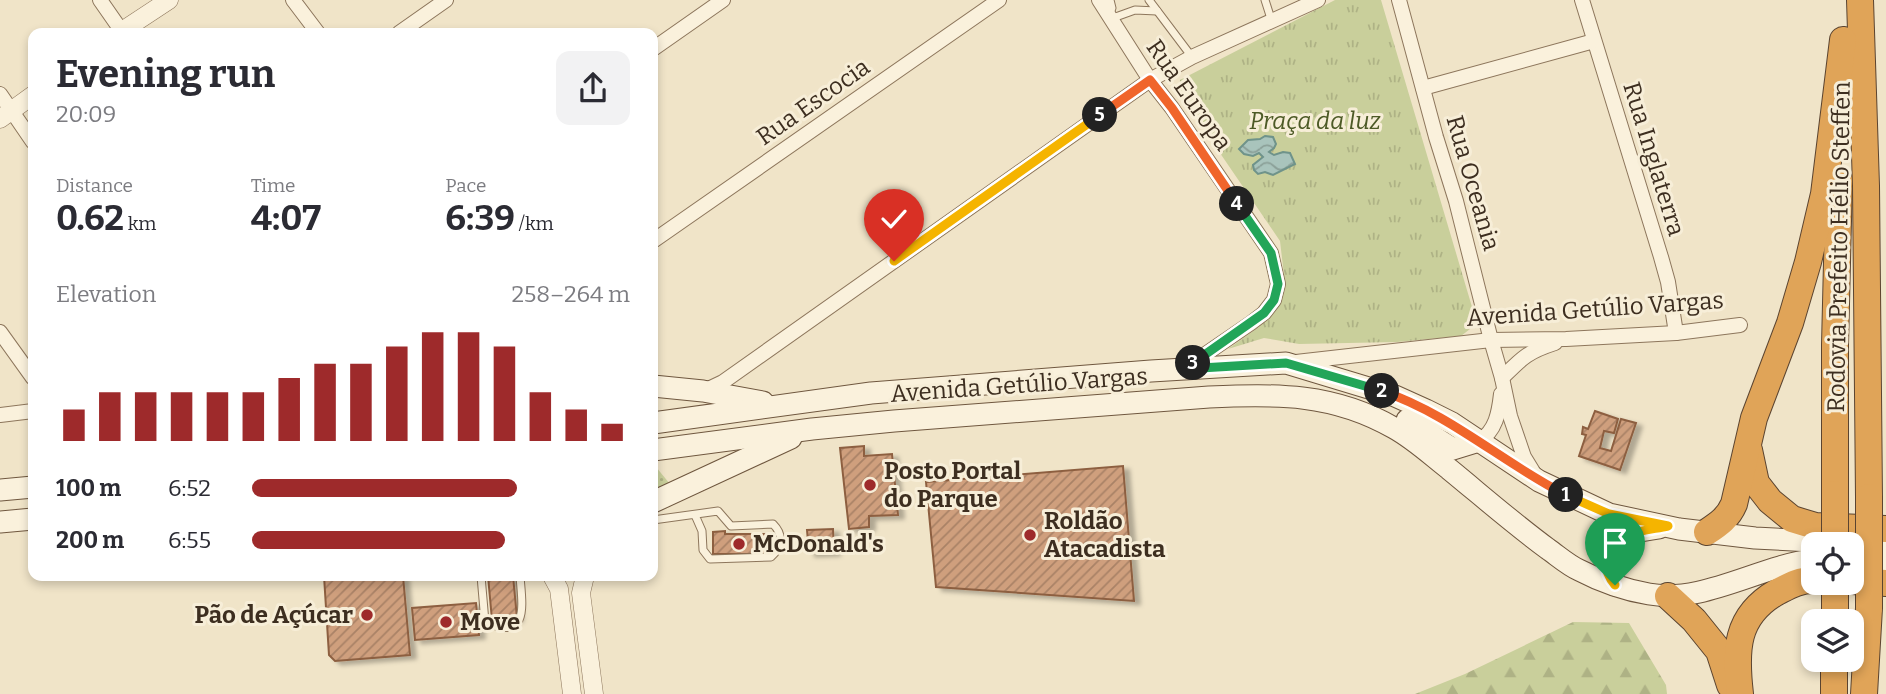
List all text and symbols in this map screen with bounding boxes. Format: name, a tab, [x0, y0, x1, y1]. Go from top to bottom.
street label: Rua Europa	[1141, 34, 1237, 156]
text: Evening run	[56, 51, 275, 97]
button: share	[556, 51, 630, 125]
street label: Rua Escocia	[751, 53, 875, 151]
street label: Rua Inglaterra	[1617, 79, 1691, 239]
street label: Rodovia Prefeito Hélio Steffen	[1822, 81, 1856, 413]
pin: 5	[1082, 97, 1118, 132]
text: 20:09	[56, 100, 116, 128]
text: 5	[1094, 103, 1105, 126]
park label: Praça da luz	[1249, 107, 1381, 135]
street label: Rua Oceania	[1440, 112, 1506, 254]
text: Distance	[56, 174, 133, 197]
text: Time	[251, 174, 296, 197]
text: Pace	[445, 174, 486, 197]
pin: 4	[1220, 186, 1254, 222]
pin	[864, 189, 924, 261]
text: 4	[1231, 192, 1242, 215]
text: 0.62	[56, 197, 124, 239]
text: 4:07	[251, 197, 321, 239]
text: 6:39	[445, 197, 515, 239]
icon: check	[875, 200, 913, 238]
text: km	[124, 212, 156, 235]
text: /km	[515, 212, 554, 235]
text: Elevation	[56, 280, 156, 308]
text: 258–264 m	[511, 280, 630, 308]
street label: Avenida Getúlio Vargas	[1465, 286, 1725, 332]
pin: 3	[1176, 346, 1210, 380]
text: 3	[1187, 351, 1198, 374]
street label: Avenida Getúlio Vargas	[889, 362, 1149, 408]
pin: 2	[1364, 374, 1400, 408]
text: 2	[1376, 379, 1387, 402]
place label: Posto Portal do Parque	[884, 457, 1022, 513]
text: 100 m	[56, 474, 121, 502]
text: 6:52	[168, 474, 211, 502]
marker: Posto Portal do Parque	[862, 477, 878, 493]
pin: 1	[1548, 477, 1584, 512]
text: 1	[1561, 483, 1570, 506]
place label: Roldão Atacadista	[1044, 507, 1166, 563]
pin	[1585, 513, 1645, 585]
icon: arrive	[1596, 524, 1634, 562]
text: 200 m	[56, 526, 124, 554]
text: 6:55	[168, 526, 211, 554]
marker: Roldão Atacadista	[1022, 527, 1038, 543]
place label: McDonald's	[753, 530, 884, 558]
map controls	[1801, 532, 1864, 672]
button: locate	[1801, 532, 1864, 595]
marker: McDonald's	[731, 536, 747, 552]
place label: Pão de Açúcar	[195, 601, 353, 629]
marker: Pão de Açúcar	[359, 607, 375, 623]
place label: Move	[460, 608, 520, 636]
button: layers	[1801, 609, 1864, 672]
marker: Move	[438, 614, 454, 630]

